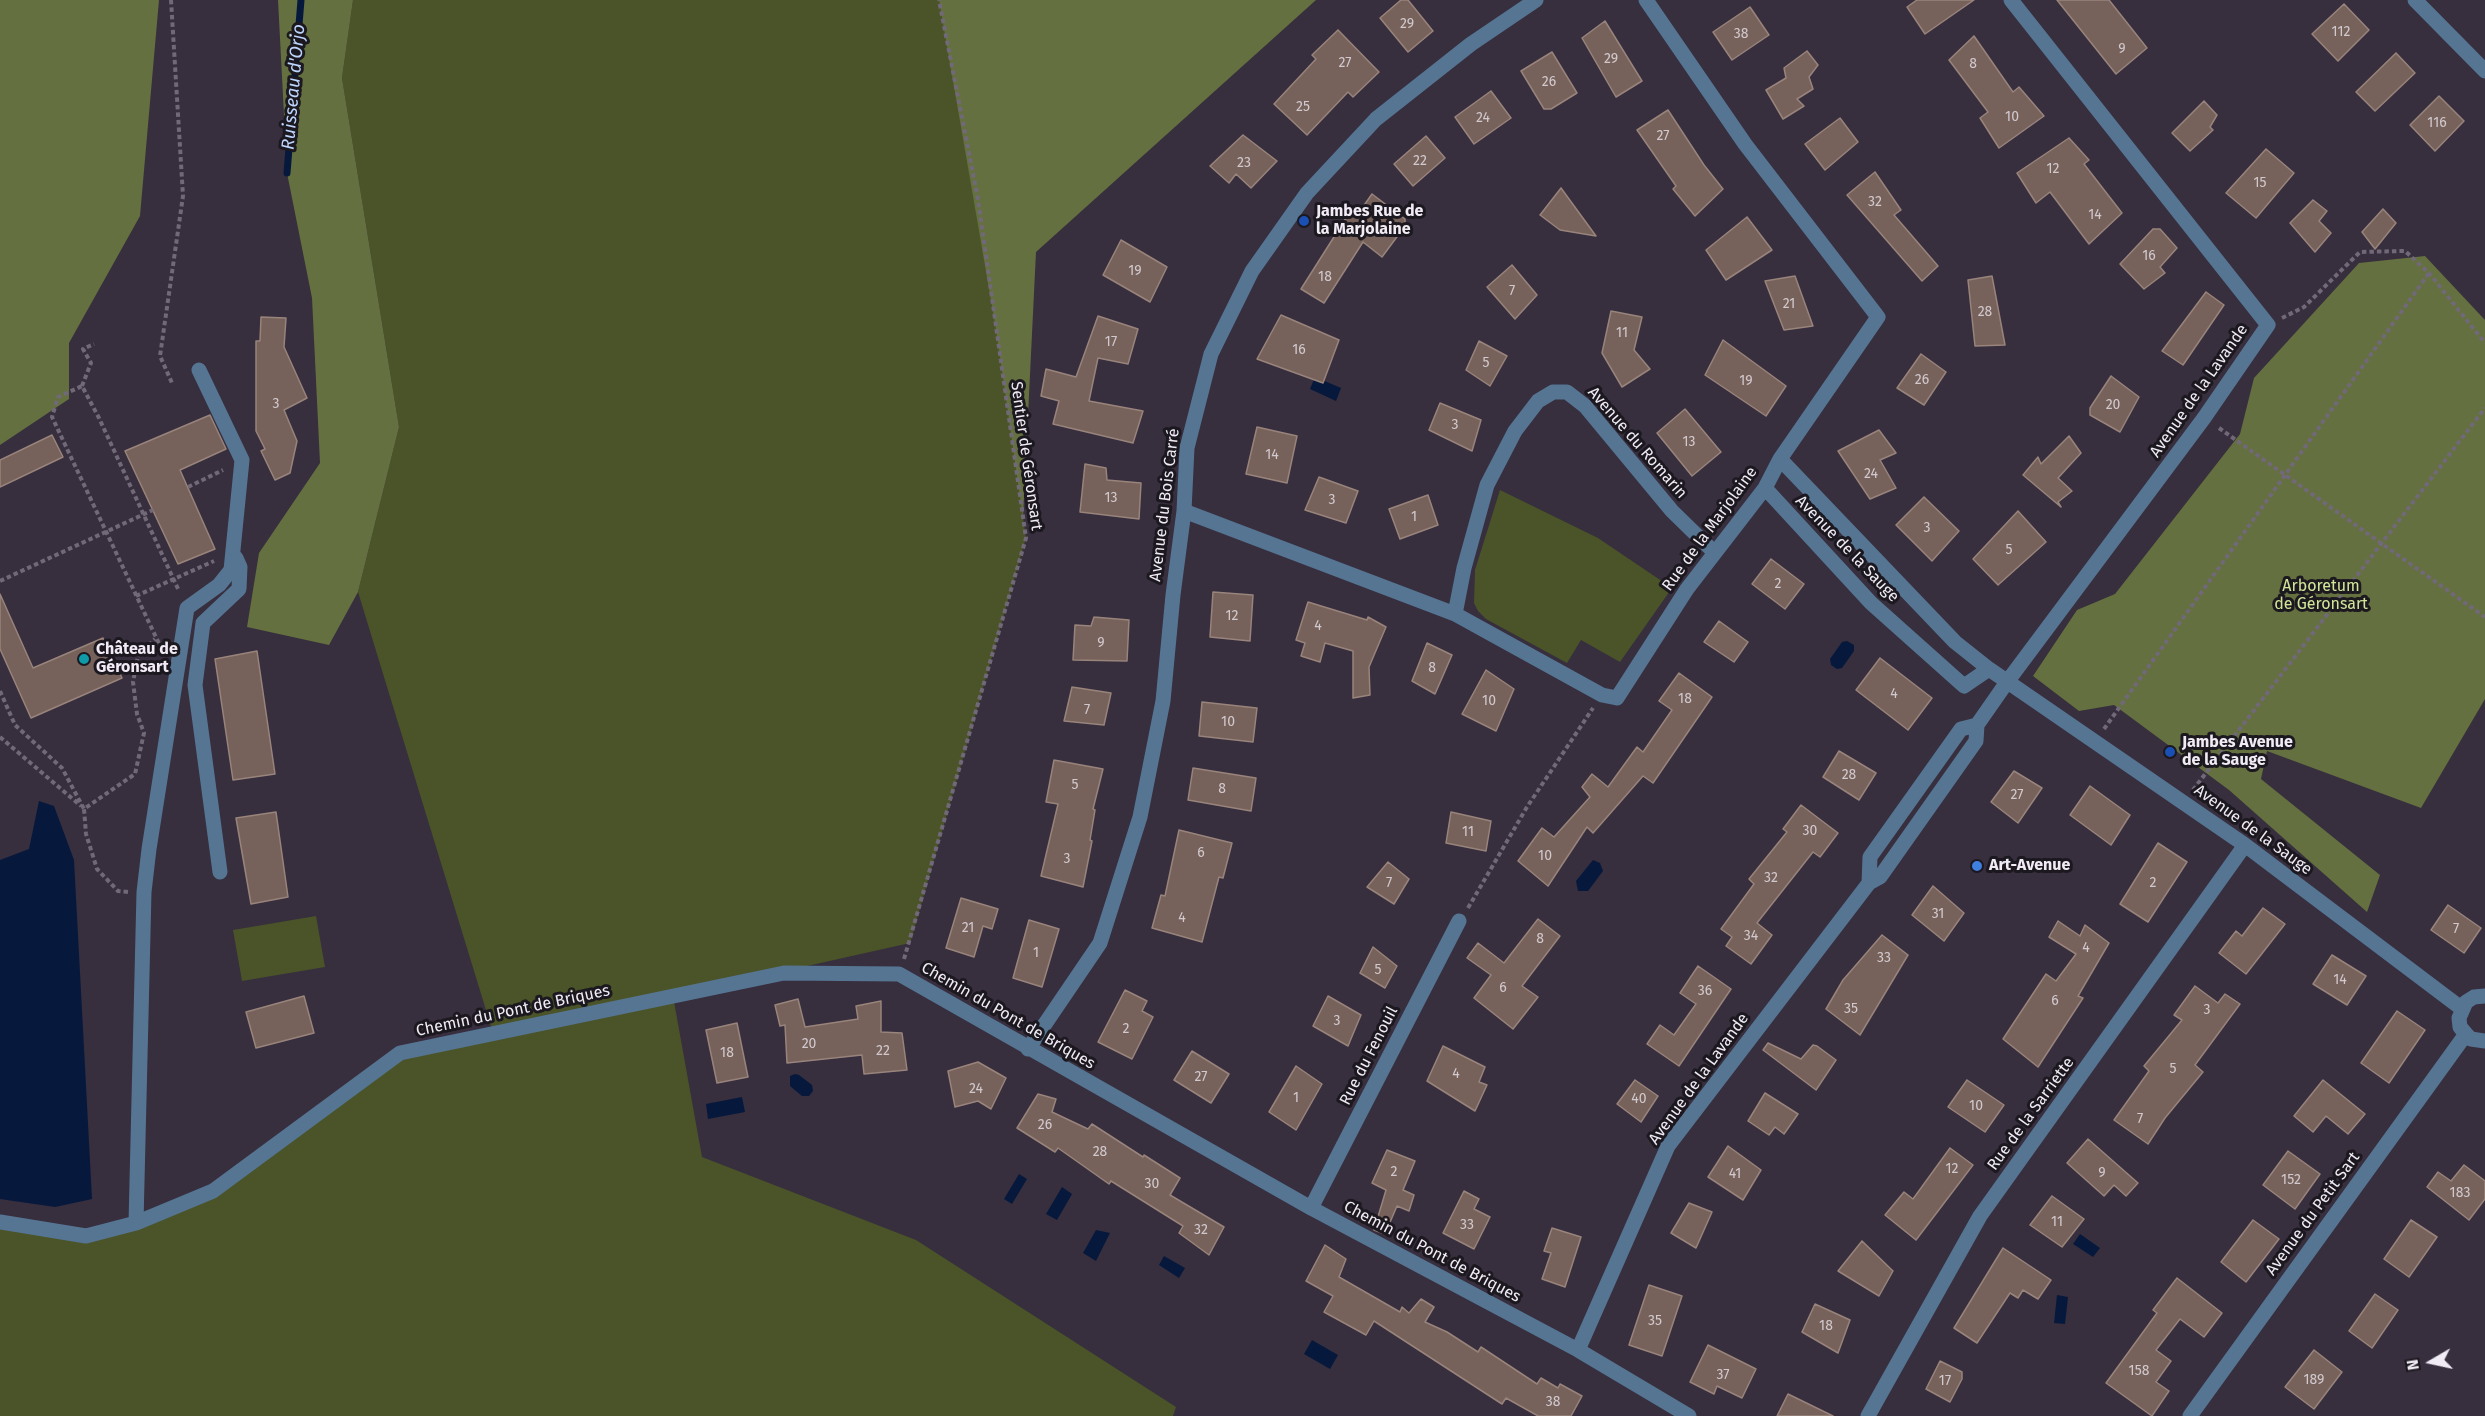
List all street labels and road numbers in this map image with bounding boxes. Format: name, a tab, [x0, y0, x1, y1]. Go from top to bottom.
street label: Avenue de la Lavande	[2146, 321, 2252, 461]
street label: Sentier de Géronsart	[1006, 380, 1046, 532]
street label: Avenue du Romarin	[1583, 383, 1691, 503]
street label: Avenue du Bois Carré	[1146, 427, 1184, 583]
street label: Rue de la Marjolaine	[1658, 463, 1762, 595]
street label: Avenue de la Sauge	[1791, 492, 1903, 606]
street label: Avenue de la Sauge	[2190, 781, 2316, 879]
street label: Chemin du Pont de Briques	[918, 958, 1098, 1074]
street label: Chemin du Pont de Briques	[414, 981, 612, 1041]
street label: Rue du Fenouil	[1336, 1003, 1402, 1109]
street label: Avenue de la Lavande	[1645, 1010, 1753, 1148]
street label: Rue de la Sarriette	[1984, 1054, 2078, 1174]
street label: Avenue du Petit Sart	[2262, 1149, 2364, 1279]
street label: Chemin du Pont de Briques	[1340, 1197, 1524, 1307]

